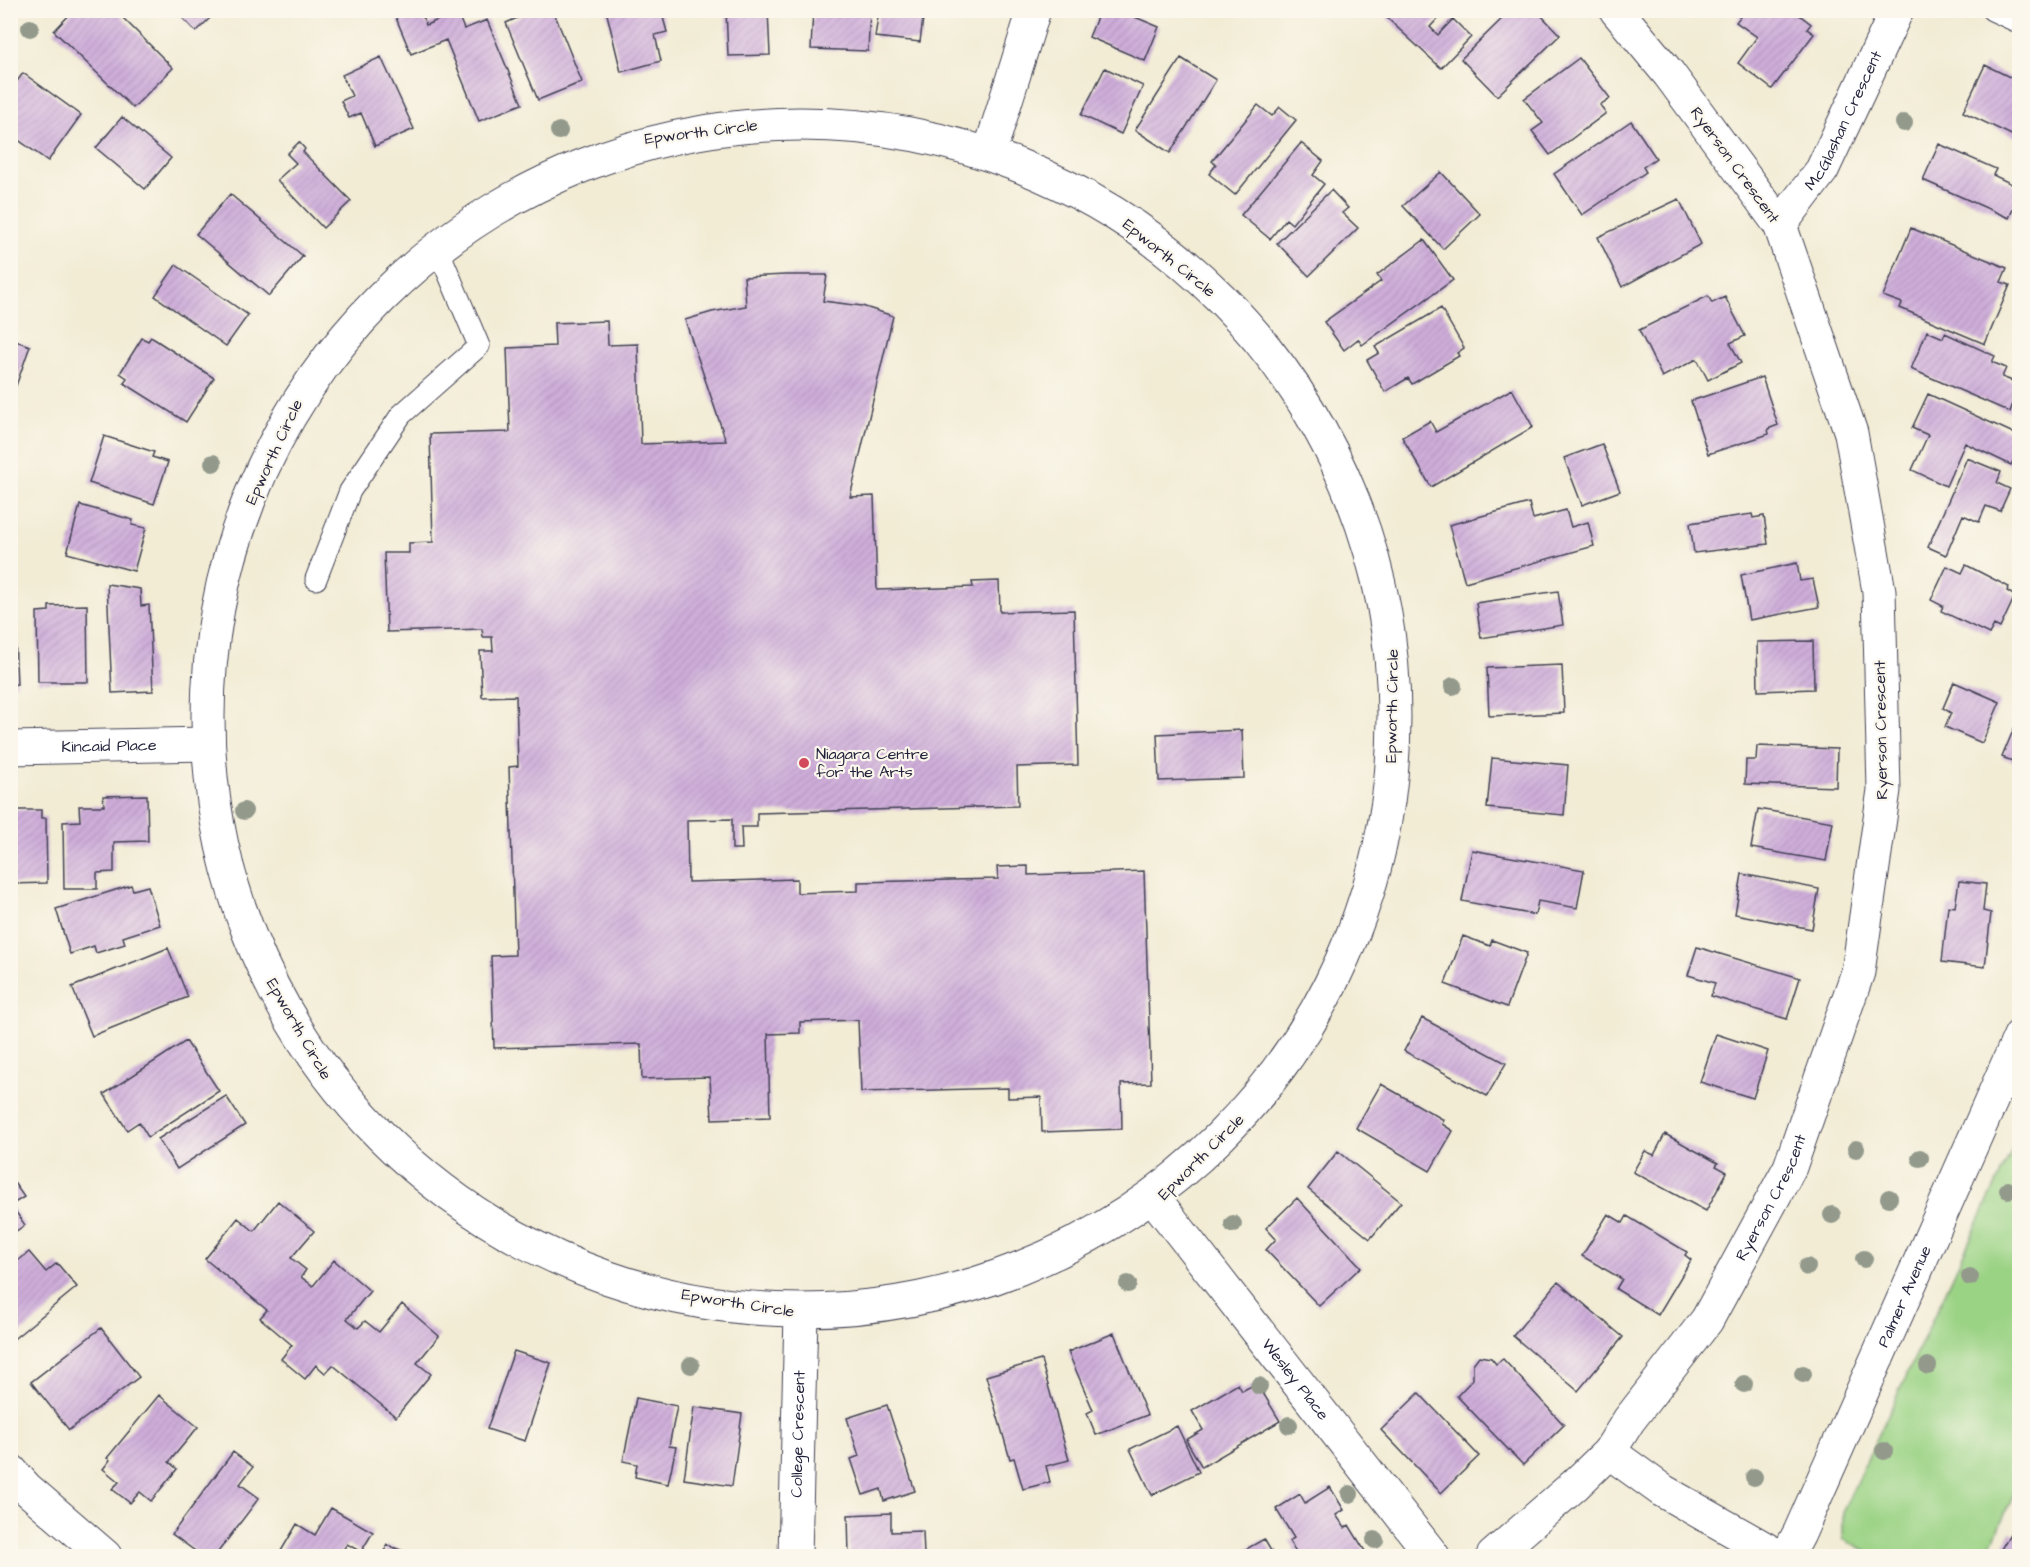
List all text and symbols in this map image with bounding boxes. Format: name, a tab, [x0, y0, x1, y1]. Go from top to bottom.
street label: McGlashan Crescent	[1799, 47, 1888, 195]
street label: Ryerson Crescent	[1684, 102, 1785, 229]
street label: Epworth Circle	[643, 114, 759, 150]
street label: Epworth Circle	[1118, 214, 1220, 303]
street label: Epworth Circle	[240, 395, 308, 508]
street label: Epworth Circle	[1380, 649, 1404, 763]
street label: Ryerson Crescent	[1869, 660, 1894, 800]
street label: Kincaid Place	[61, 734, 157, 758]
place label: Niagara Centre for the Arts	[816, 743, 929, 783]
marker: Niagara Centre for the Arts	[797, 756, 811, 770]
street label: Epworth Circle	[261, 974, 337, 1084]
street label: Epworth Circle	[1153, 1109, 1249, 1205]
street label: Ryerson Crescent	[1730, 1131, 1812, 1265]
street label: Palmer Avenue	[1872, 1242, 1937, 1351]
street label: Epworth Circle	[680, 1283, 796, 1323]
street label: Wesley Place	[1257, 1334, 1334, 1425]
street label: College Crescent	[785, 1370, 811, 1498]

